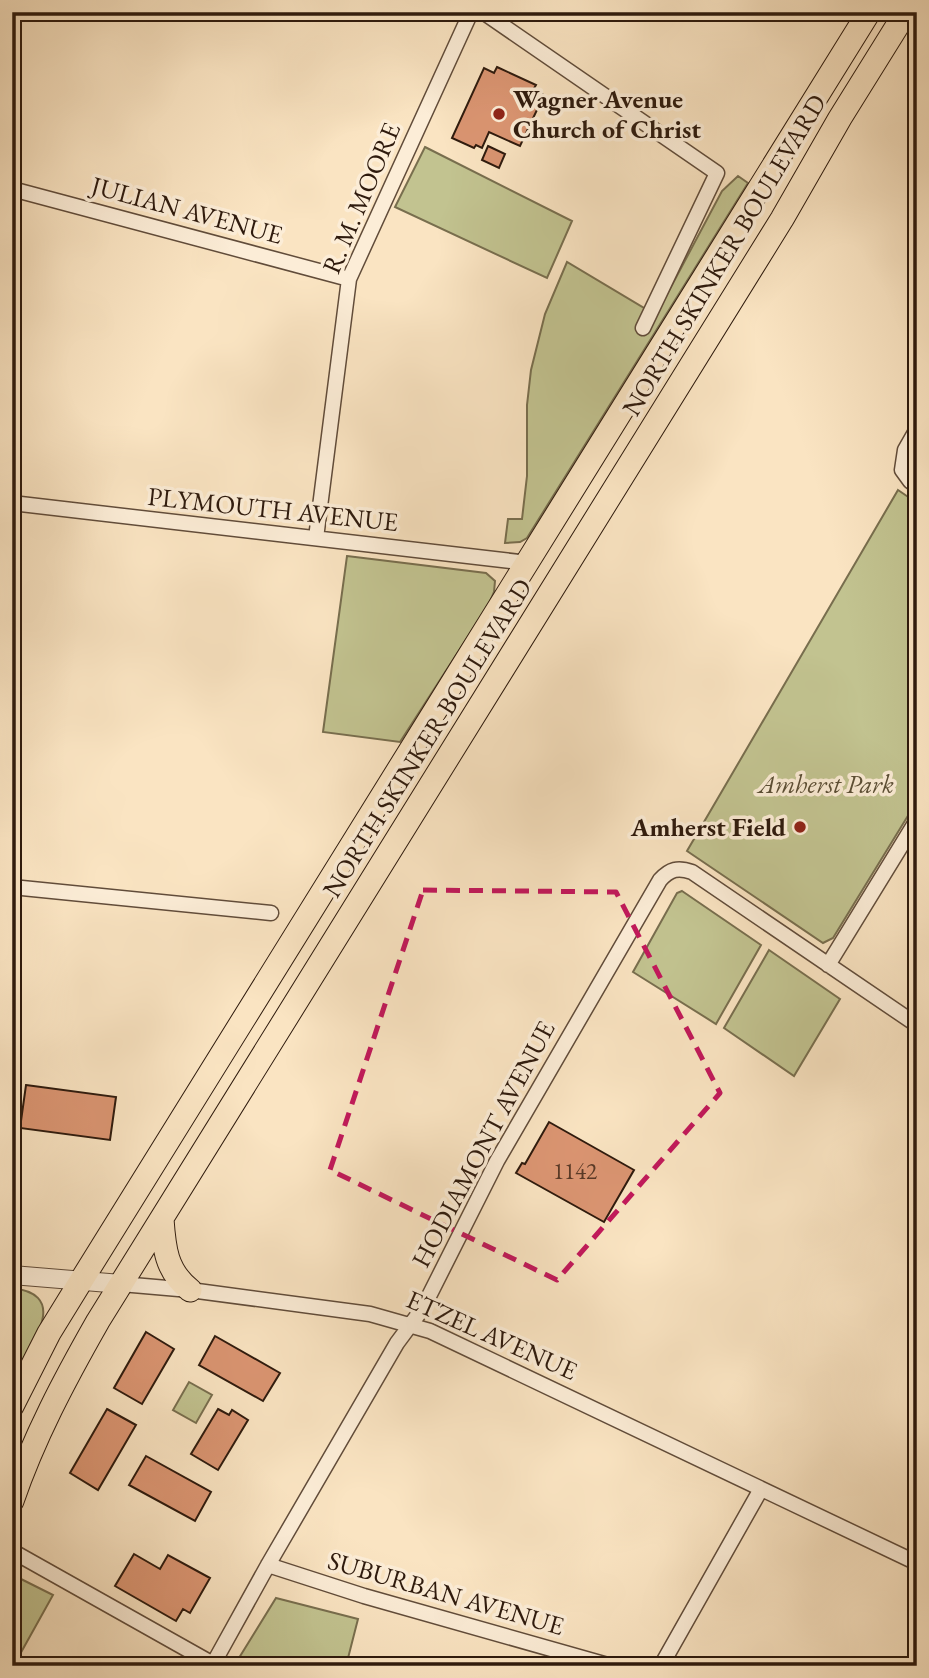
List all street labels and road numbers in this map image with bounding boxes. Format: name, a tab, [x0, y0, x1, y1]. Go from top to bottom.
street label: NORTH SKINKER BOULEVARD	[614, 88, 834, 422]
street label: R. M. MOORE	[314, 117, 408, 279]
street label: JULIAN AVENUE	[86, 168, 287, 252]
street label: PLYMOUTH AVENUE	[146, 479, 400, 539]
street label: NORTH SKINKER BOULEVARD	[315, 572, 539, 904]
street label: HODIAMONT AVENUE	[403, 1014, 563, 1273]
street label: ETZEL AVENUE	[401, 1282, 583, 1388]
street label: SUBURBAN AVENUE	[324, 1543, 568, 1643]

